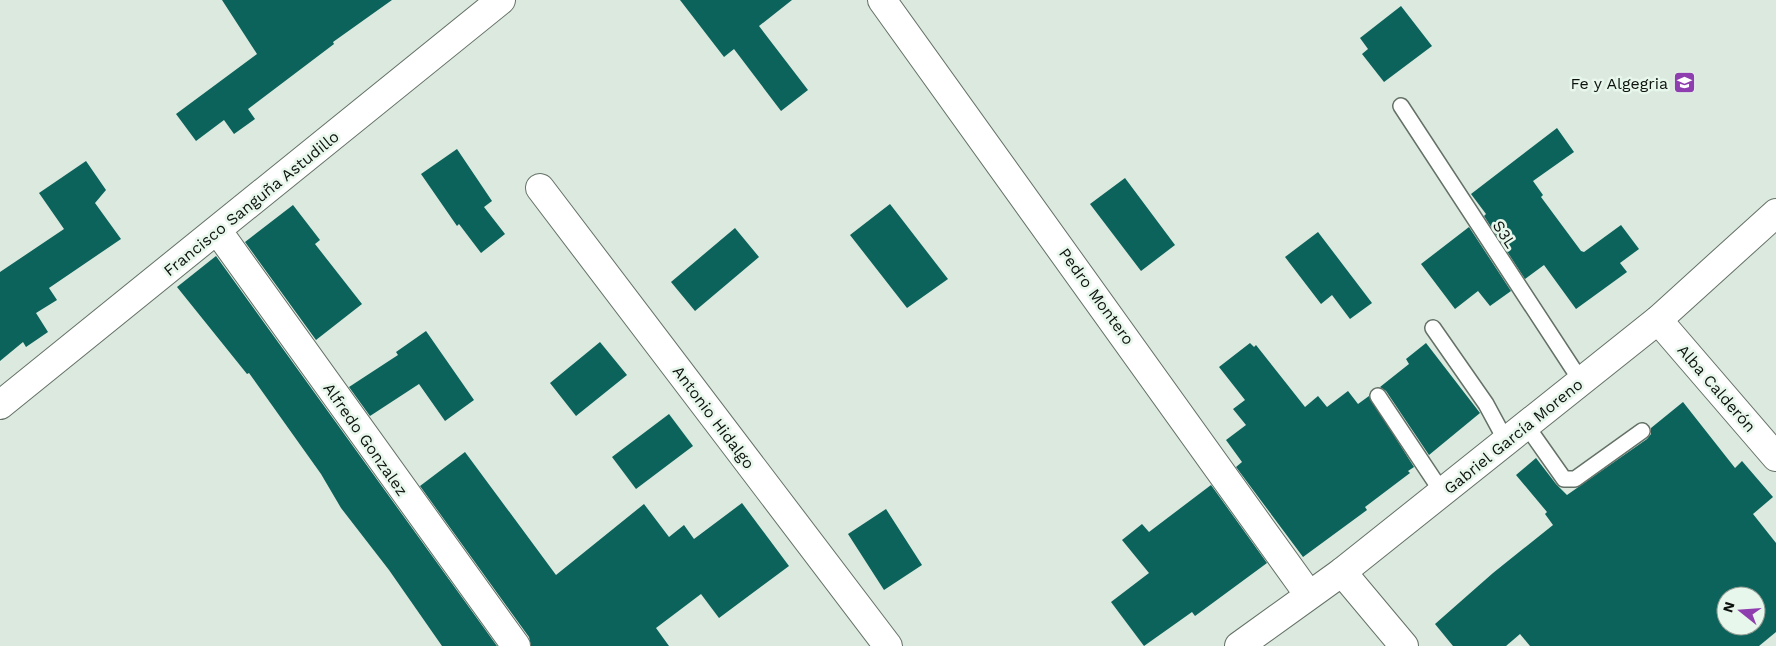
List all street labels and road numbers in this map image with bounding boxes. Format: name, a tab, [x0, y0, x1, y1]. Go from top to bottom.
street label: Francisco Sanguña Astudillo	[160, 127, 343, 280]
street label: S3L	[1489, 217, 1521, 252]
street label: Pedro Montero	[1055, 244, 1138, 348]
street label: Alba Calderón	[1673, 341, 1760, 436]
street label: Antonio Hidalgo	[669, 362, 758, 473]
street label: Gabriel García Moreno	[1440, 375, 1586, 498]
street label: Alfredo Gonzalez	[319, 379, 412, 499]

